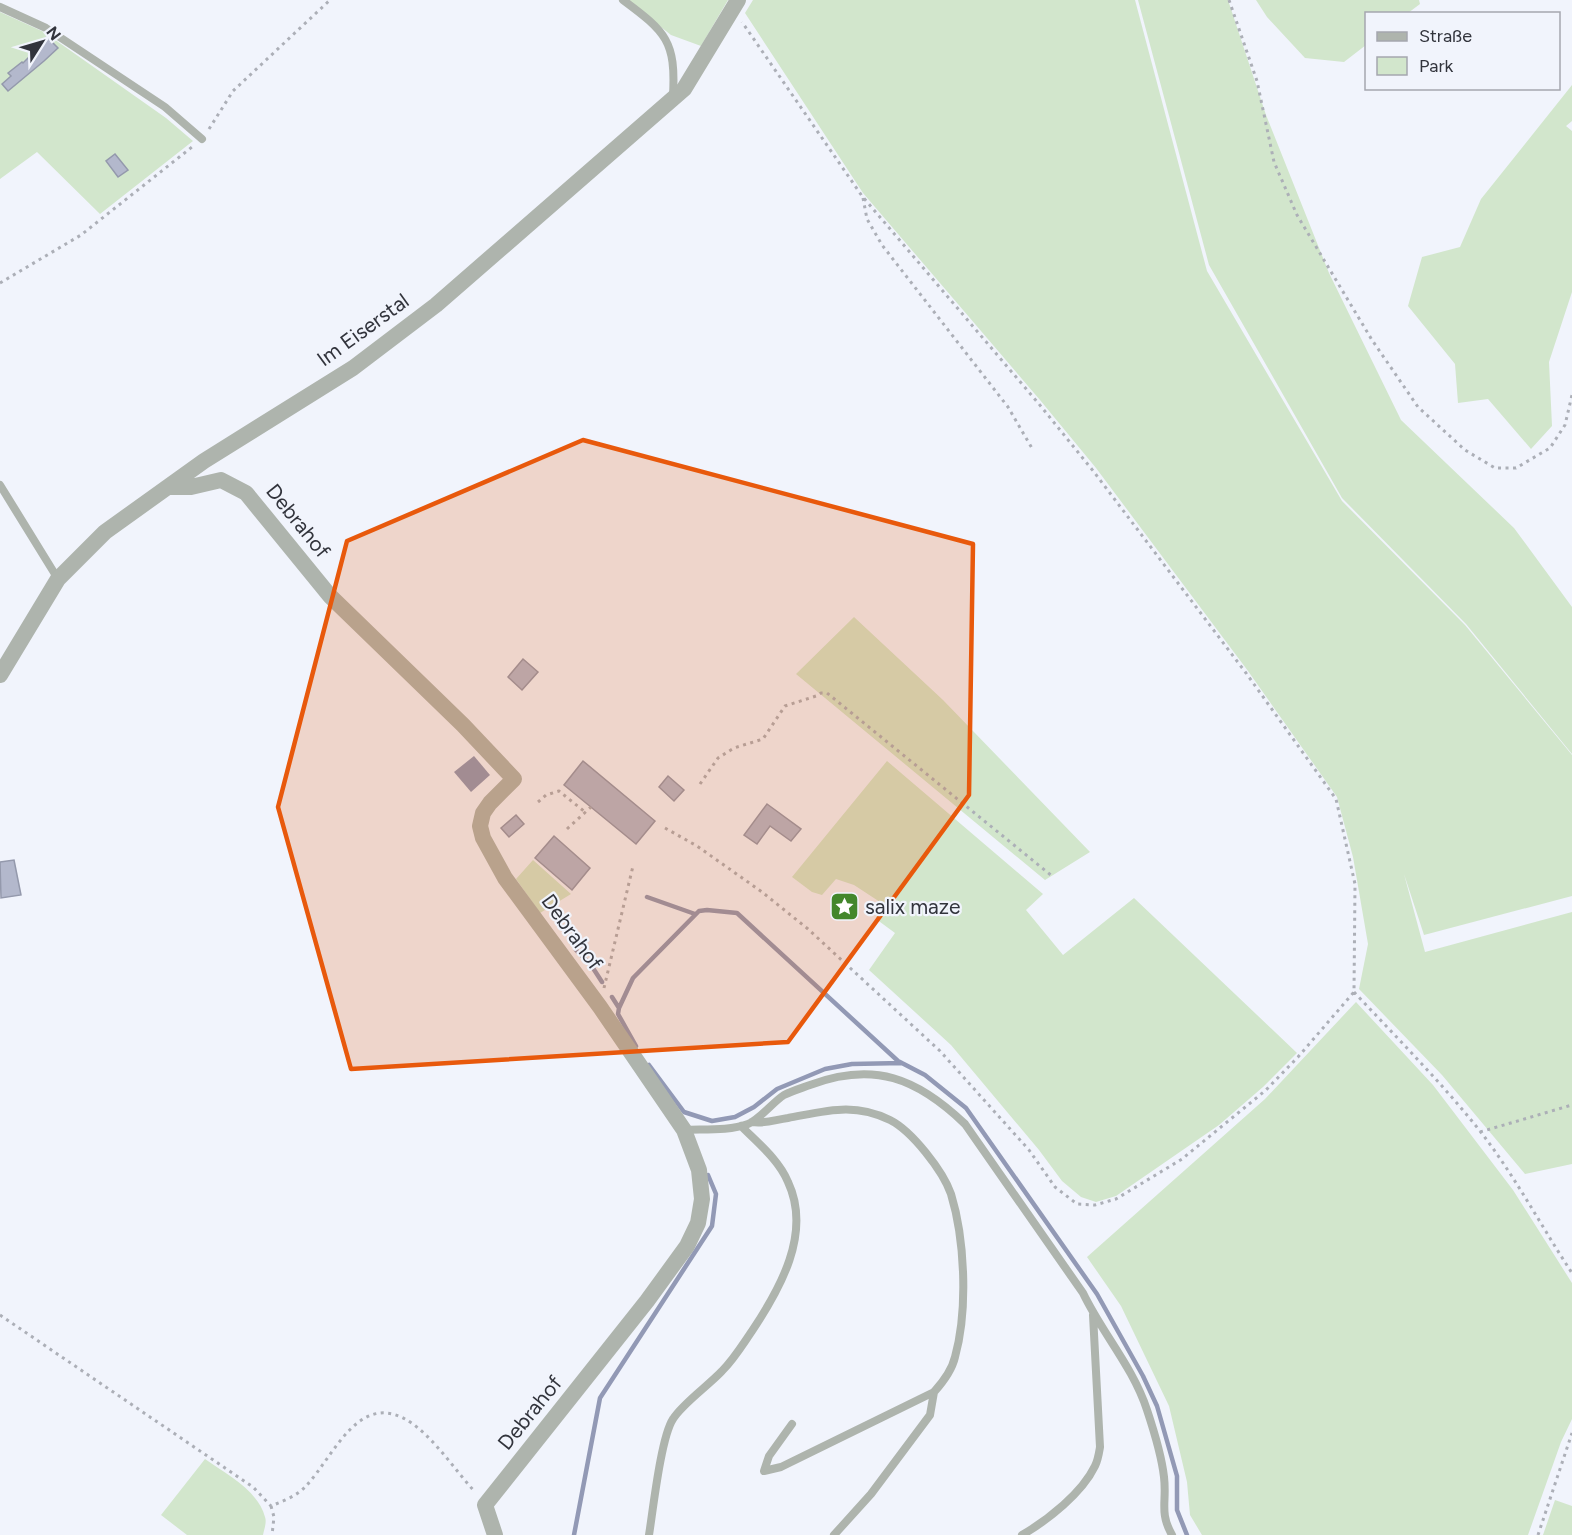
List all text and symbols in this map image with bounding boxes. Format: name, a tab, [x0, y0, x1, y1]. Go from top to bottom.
north arrow	[12, 12, 72, 72]
legend	[1365, 12, 1560, 90]
text: N	[42, 23, 65, 44]
text: Straße	[1419, 25, 1472, 47]
text: Park	[1419, 55, 1454, 77]
street label: Im Eiserstal	[312, 288, 414, 371]
street label: Debrahof	[261, 479, 336, 563]
street label: Debrahof	[537, 889, 608, 975]
place icon: salix maze	[828, 891, 860, 923]
place label: salix maze	[865, 894, 961, 919]
street label: Debrahof	[492, 1371, 567, 1455]

